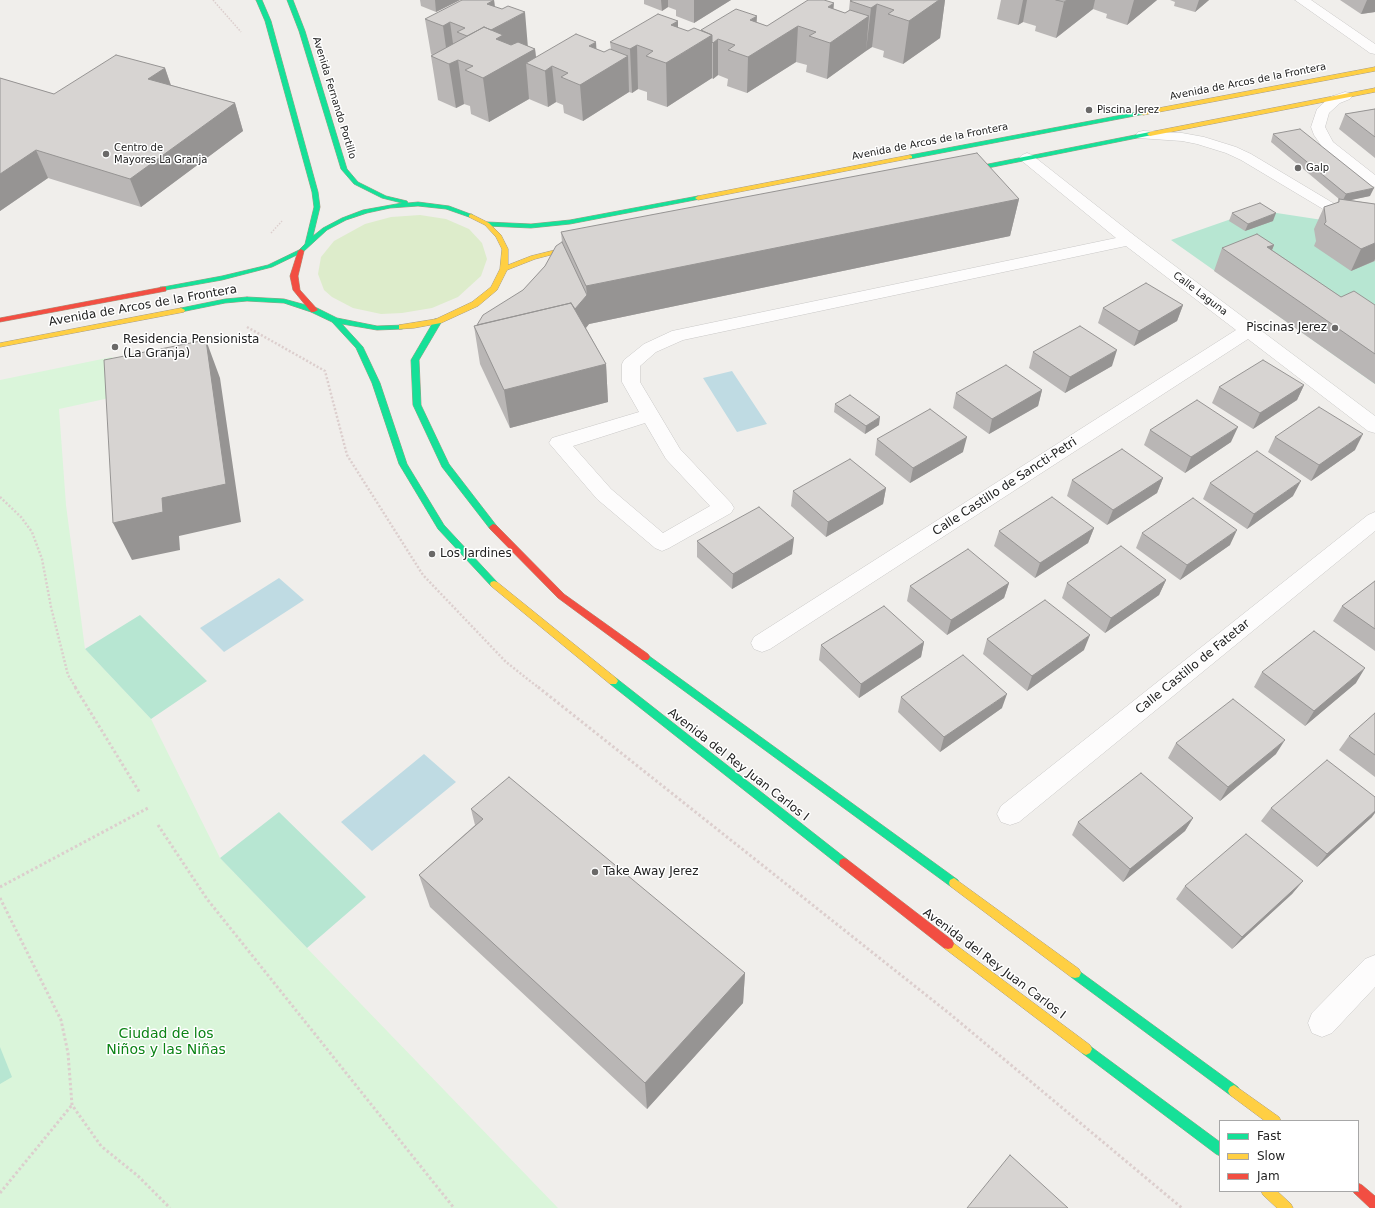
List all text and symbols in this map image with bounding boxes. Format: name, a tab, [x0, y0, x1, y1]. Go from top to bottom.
street label: Avenida Fernando Portillo	[310, 35, 358, 161]
street label: Avenida de Arcos de la Frontera	[1169, 61, 1327, 103]
place label: Piscina Jerez	[1097, 104, 1159, 116]
marker: Piscina Jerez	[1084, 105, 1094, 115]
street label: Avenida de Arcos de la Frontera	[851, 121, 1009, 163]
place label: Centro de Mayores La Granja	[114, 142, 207, 166]
marker: Centro de Mayores La Granja	[101, 149, 111, 159]
place label: Galp	[1306, 162, 1329, 174]
marker: Galp	[1293, 163, 1303, 173]
street label: Calle Laguna	[1170, 270, 1230, 318]
street label: Avenida de Arcos de la Frontera	[48, 282, 238, 330]
place label: Piscinas Jerez	[1246, 321, 1327, 335]
marker: Piscinas Jerez	[1330, 323, 1340, 333]
place label: Residencia Pensionista (La Granja)	[123, 333, 259, 361]
marker: Residencia Pensionista (La Granja)	[110, 342, 120, 352]
street label: Calle Castillo de Sancti-Petri	[930, 435, 1080, 539]
place label: Los Jardines	[440, 547, 512, 561]
marker: Los Jardines	[427, 549, 437, 559]
street label: Calle Castillo de Fatetar	[1133, 617, 1253, 717]
street label: Avenida del Rey Juan Carlos I	[665, 706, 811, 824]
place label: Take Away Jerez	[603, 865, 698, 879]
marker: Take Away Jerez	[590, 867, 600, 877]
street label: Avenida del Rey Juan Carlos I	[920, 906, 1068, 1022]
park label: Ciudad de los Niños y las Niñas	[106, 1026, 226, 1058]
legend	[1219, 1120, 1359, 1192]
text: Fast	[1257, 1129, 1281, 1143]
text: Slow	[1257, 1149, 1285, 1163]
text: Jam	[1257, 1169, 1280, 1183]

